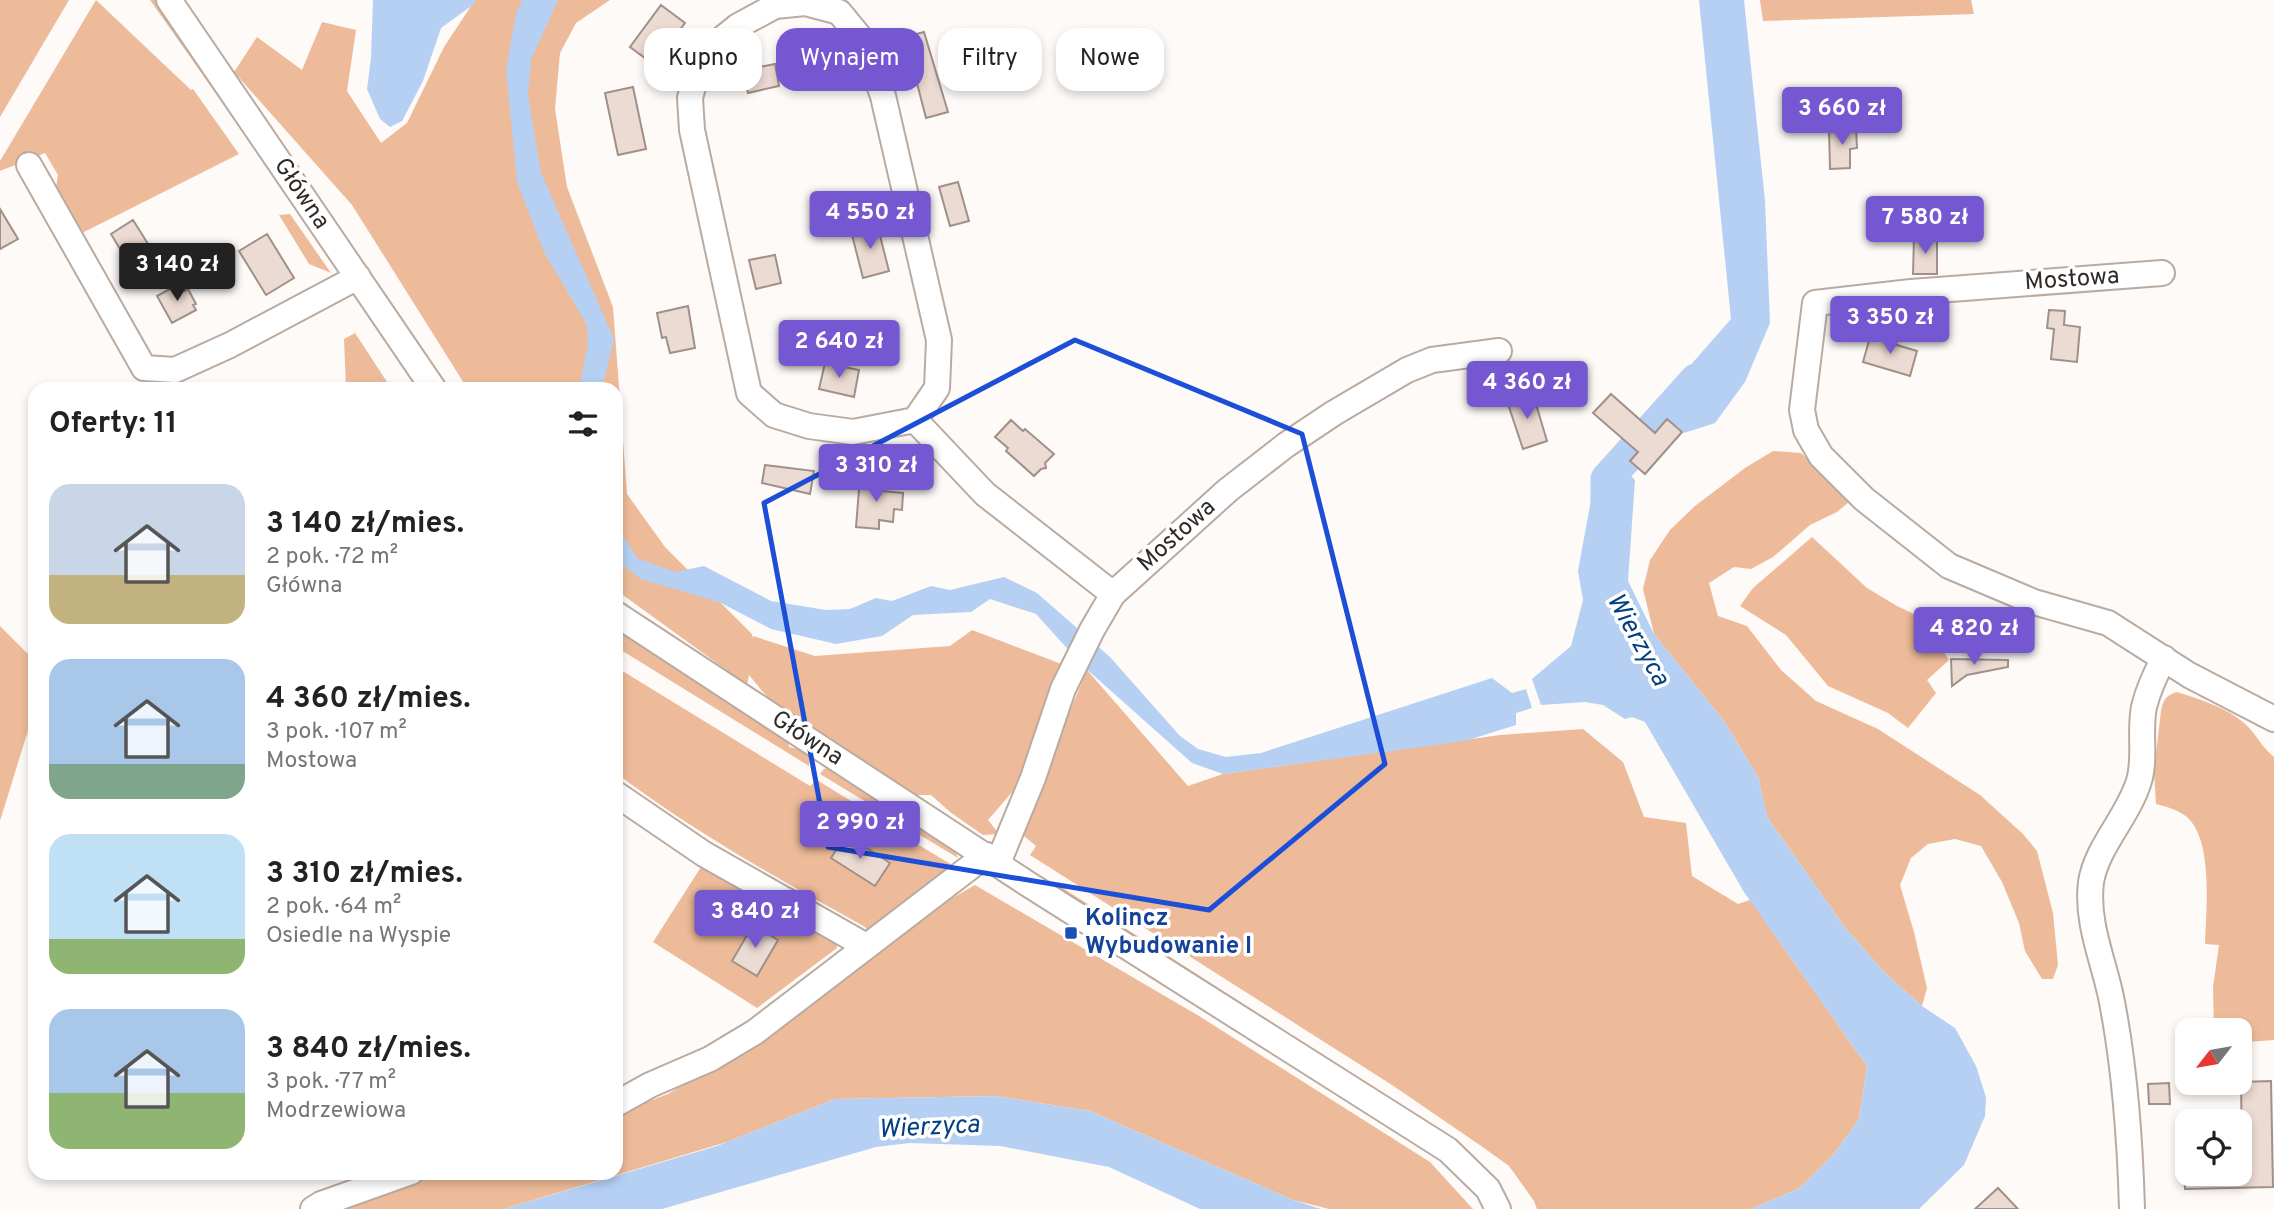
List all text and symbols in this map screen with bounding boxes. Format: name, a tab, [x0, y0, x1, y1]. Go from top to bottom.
chip: Kupno	[644, 28, 762, 91]
chip: Wynajem	[776, 28, 924, 91]
chip: Filtry	[938, 28, 1042, 91]
chip: Nowe	[1056, 28, 1164, 91]
pin: 3 660 zł	[1770, 88, 1914, 147]
text: 3 660 zł	[1798, 95, 1886, 124]
street label: Główna	[266, 153, 336, 235]
pin: 4 550 zł	[798, 191, 942, 251]
pin: 7 580 zł	[1853, 196, 1997, 256]
text: 4 550 zł	[826, 199, 914, 228]
text: 7 580 zł	[1882, 204, 1968, 233]
pin: 3 140 zł	[105, 244, 249, 303]
text: 3 140 zł	[135, 251, 219, 280]
street label: Mostowa	[2024, 262, 2120, 298]
pin: 3 350 zł	[1818, 296, 1962, 356]
text: 3 350 zł	[1846, 304, 1934, 333]
pin: 2 640 zł	[767, 320, 911, 380]
text: 2 640 zł	[795, 328, 883, 357]
pin: 4 360 zł	[1455, 362, 1599, 421]
text: 4 360 zł	[1483, 369, 1571, 398]
icon: filters	[564, 405, 602, 443]
text: Oferty: 11	[49, 406, 177, 443]
pin: 3 310 zł	[804, 444, 948, 504]
text: 3 310 zł	[835, 452, 917, 481]
street label: Mostowa	[1132, 493, 1222, 579]
text: 3 140 zł/mies.	[266, 506, 464, 543]
icon: home	[105, 512, 189, 596]
text: 2 pok. · 72 m²	[266, 543, 398, 572]
text: Główna	[266, 572, 342, 601]
water label: Wierzyca	[1598, 588, 1676, 693]
pin: 4 820 zł	[1902, 608, 2046, 667]
text: 4 820 zł	[1930, 615, 2018, 644]
text: 4 360 zł/mies.	[266, 681, 470, 718]
icon: home	[105, 687, 189, 771]
street label: Główna	[765, 705, 849, 773]
text: 3 pok. · 107 m²	[266, 718, 407, 747]
text: Mostowa	[266, 747, 357, 776]
pin: 2 990 zł	[788, 802, 932, 861]
text: 2 990 zł	[816, 809, 904, 838]
text: 3 310 zł/mies.	[266, 856, 463, 893]
icon: home	[105, 862, 189, 946]
pin: 3 840 zł	[683, 890, 827, 950]
text: 2 pok. · 64 m²	[266, 893, 401, 922]
text: 3 840 zł	[711, 898, 799, 927]
place label: Kolincz Wybudowanie I	[1085, 904, 1252, 962]
text: Osiedle na Wyspie	[266, 922, 451, 951]
marker: Kolincz Wybudowanie I	[1063, 925, 1079, 941]
north arrow	[2175, 1018, 2252, 1096]
map controls	[2175, 1018, 2252, 1186]
text: 3 840 zł/mies.	[266, 1031, 471, 1068]
icon: home	[105, 1037, 189, 1121]
text: 3 pok. · 77 m²	[266, 1068, 396, 1097]
text: Modrzewiowa	[266, 1097, 406, 1126]
water label: Wierzyca	[878, 1109, 981, 1147]
button: locate	[2175, 1109, 2252, 1186]

